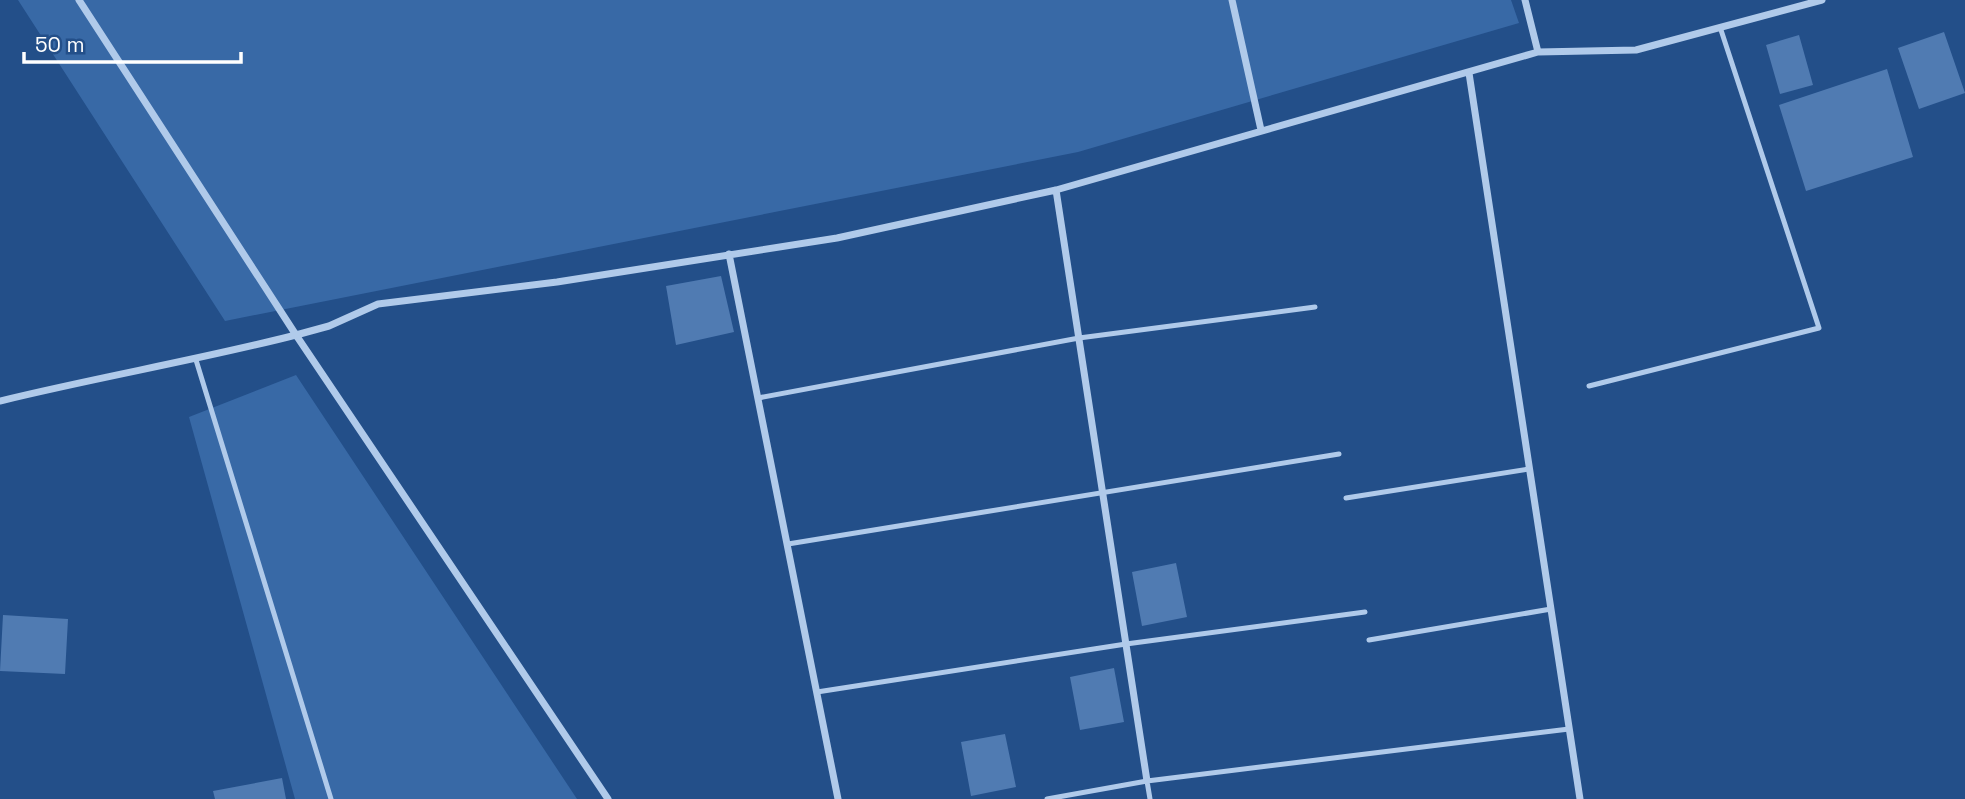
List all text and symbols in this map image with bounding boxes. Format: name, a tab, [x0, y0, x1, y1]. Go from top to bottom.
scale bar	[24, 21, 242, 65]
text: 50 m	[35, 31, 85, 58]

